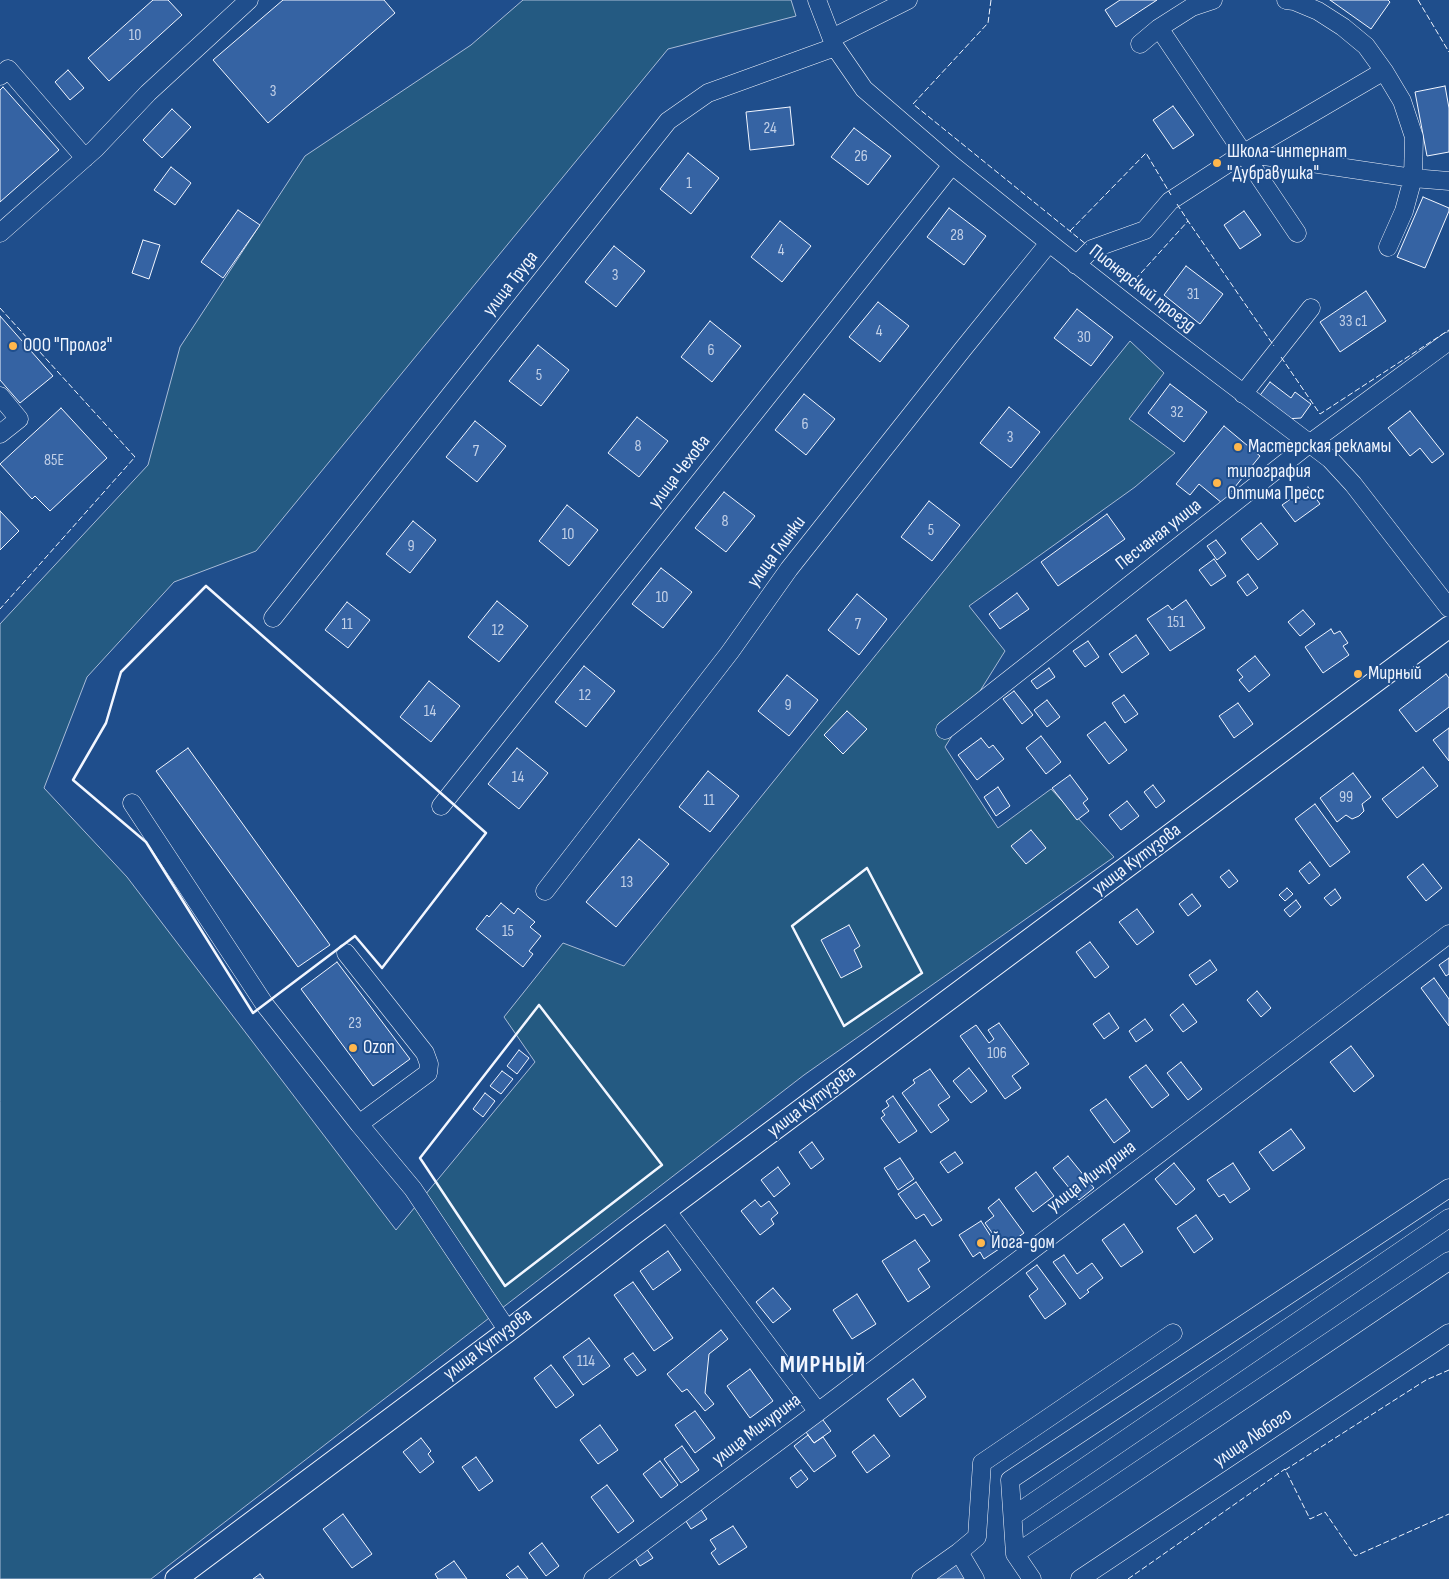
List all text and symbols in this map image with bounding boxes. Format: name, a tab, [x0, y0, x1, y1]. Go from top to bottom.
house number: 10	[129, 26, 141, 46]
house number: 3	[270, 82, 276, 102]
house number: 24	[763, 119, 777, 139]
place label: Школа-интернат "Дубравушка"	[1227, 141, 1347, 185]
house number: 26	[854, 147, 868, 167]
marker: Школа-интернат "Дубравушка"	[1211, 157, 1223, 169]
house number: 1	[686, 174, 692, 194]
house number: 28	[950, 226, 964, 246]
street label: Пионерский проезд	[1084, 240, 1200, 338]
house number: 4	[778, 241, 784, 261]
street label: улица Труда	[478, 247, 544, 321]
house number: 3	[612, 266, 618, 286]
house number: 31	[1187, 285, 1199, 305]
house number: 33 с1	[1339, 312, 1367, 332]
house number: 4	[876, 322, 882, 342]
house number: 30	[1077, 328, 1091, 348]
place label: ООО "Пролог"	[23, 335, 112, 357]
marker: ООО "Пролог"	[7, 340, 19, 352]
house number: 6	[707, 341, 715, 361]
house number: 5	[536, 366, 542, 386]
house number: 32	[1170, 403, 1184, 423]
house number: 6	[801, 415, 809, 435]
house number: 3	[1007, 428, 1013, 448]
street label: улица Чехова	[644, 431, 716, 513]
place label: Мастерская рекламы	[1248, 436, 1391, 458]
house number: 8	[634, 437, 642, 457]
marker: Мастерская рекламы	[1232, 441, 1244, 453]
house number: 7	[473, 442, 479, 462]
house number: 85Е	[44, 451, 64, 471]
place label: типография Оптима Пресс	[1227, 461, 1325, 505]
marker: типография Оптима Пресс	[1211, 477, 1223, 489]
street label: Песчаная улица	[1112, 494, 1206, 576]
house number: 8	[721, 512, 729, 532]
street label: улица Глинки	[743, 512, 811, 592]
house number: 5	[928, 521, 934, 541]
house number: 10	[562, 525, 574, 545]
house number: 9	[407, 537, 415, 557]
house number: 10	[656, 588, 668, 608]
house number: 151	[1167, 613, 1185, 633]
house number: 11	[341, 615, 353, 635]
house number: 7	[855, 615, 861, 635]
house number: 12	[492, 621, 504, 641]
place label: Мирный	[1368, 663, 1422, 685]
marker: Мирный	[1352, 668, 1364, 680]
house number: 12	[579, 686, 591, 706]
house number: 9	[784, 696, 792, 716]
house number: 14	[424, 702, 436, 722]
house number: 14	[512, 768, 524, 788]
house number: 99	[1339, 788, 1353, 808]
house number: 11	[703, 791, 715, 811]
street label: улица Кутузова	[1088, 819, 1186, 901]
house number: 13	[621, 873, 633, 893]
house number: 15	[502, 922, 514, 942]
house number: 23	[348, 1014, 362, 1034]
place label: Ozon	[363, 1037, 395, 1059]
marker: Ozon	[347, 1042, 359, 1054]
house number: 106	[987, 1044, 1007, 1064]
street label: улица Кутузова	[763, 1061, 861, 1143]
street label: улица Мичурина	[1043, 1136, 1141, 1218]
place label: Йога-дом	[991, 1232, 1055, 1254]
marker: Йога-дом	[975, 1237, 987, 1249]
street label: улица Кутузова	[439, 1304, 537, 1386]
house number: 114	[577, 1352, 595, 1372]
district label: МИРНЫЙ	[779, 1352, 867, 1380]
street label: улица Мичурина	[708, 1389, 806, 1471]
street label: улица Любого	[1209, 1403, 1297, 1473]

